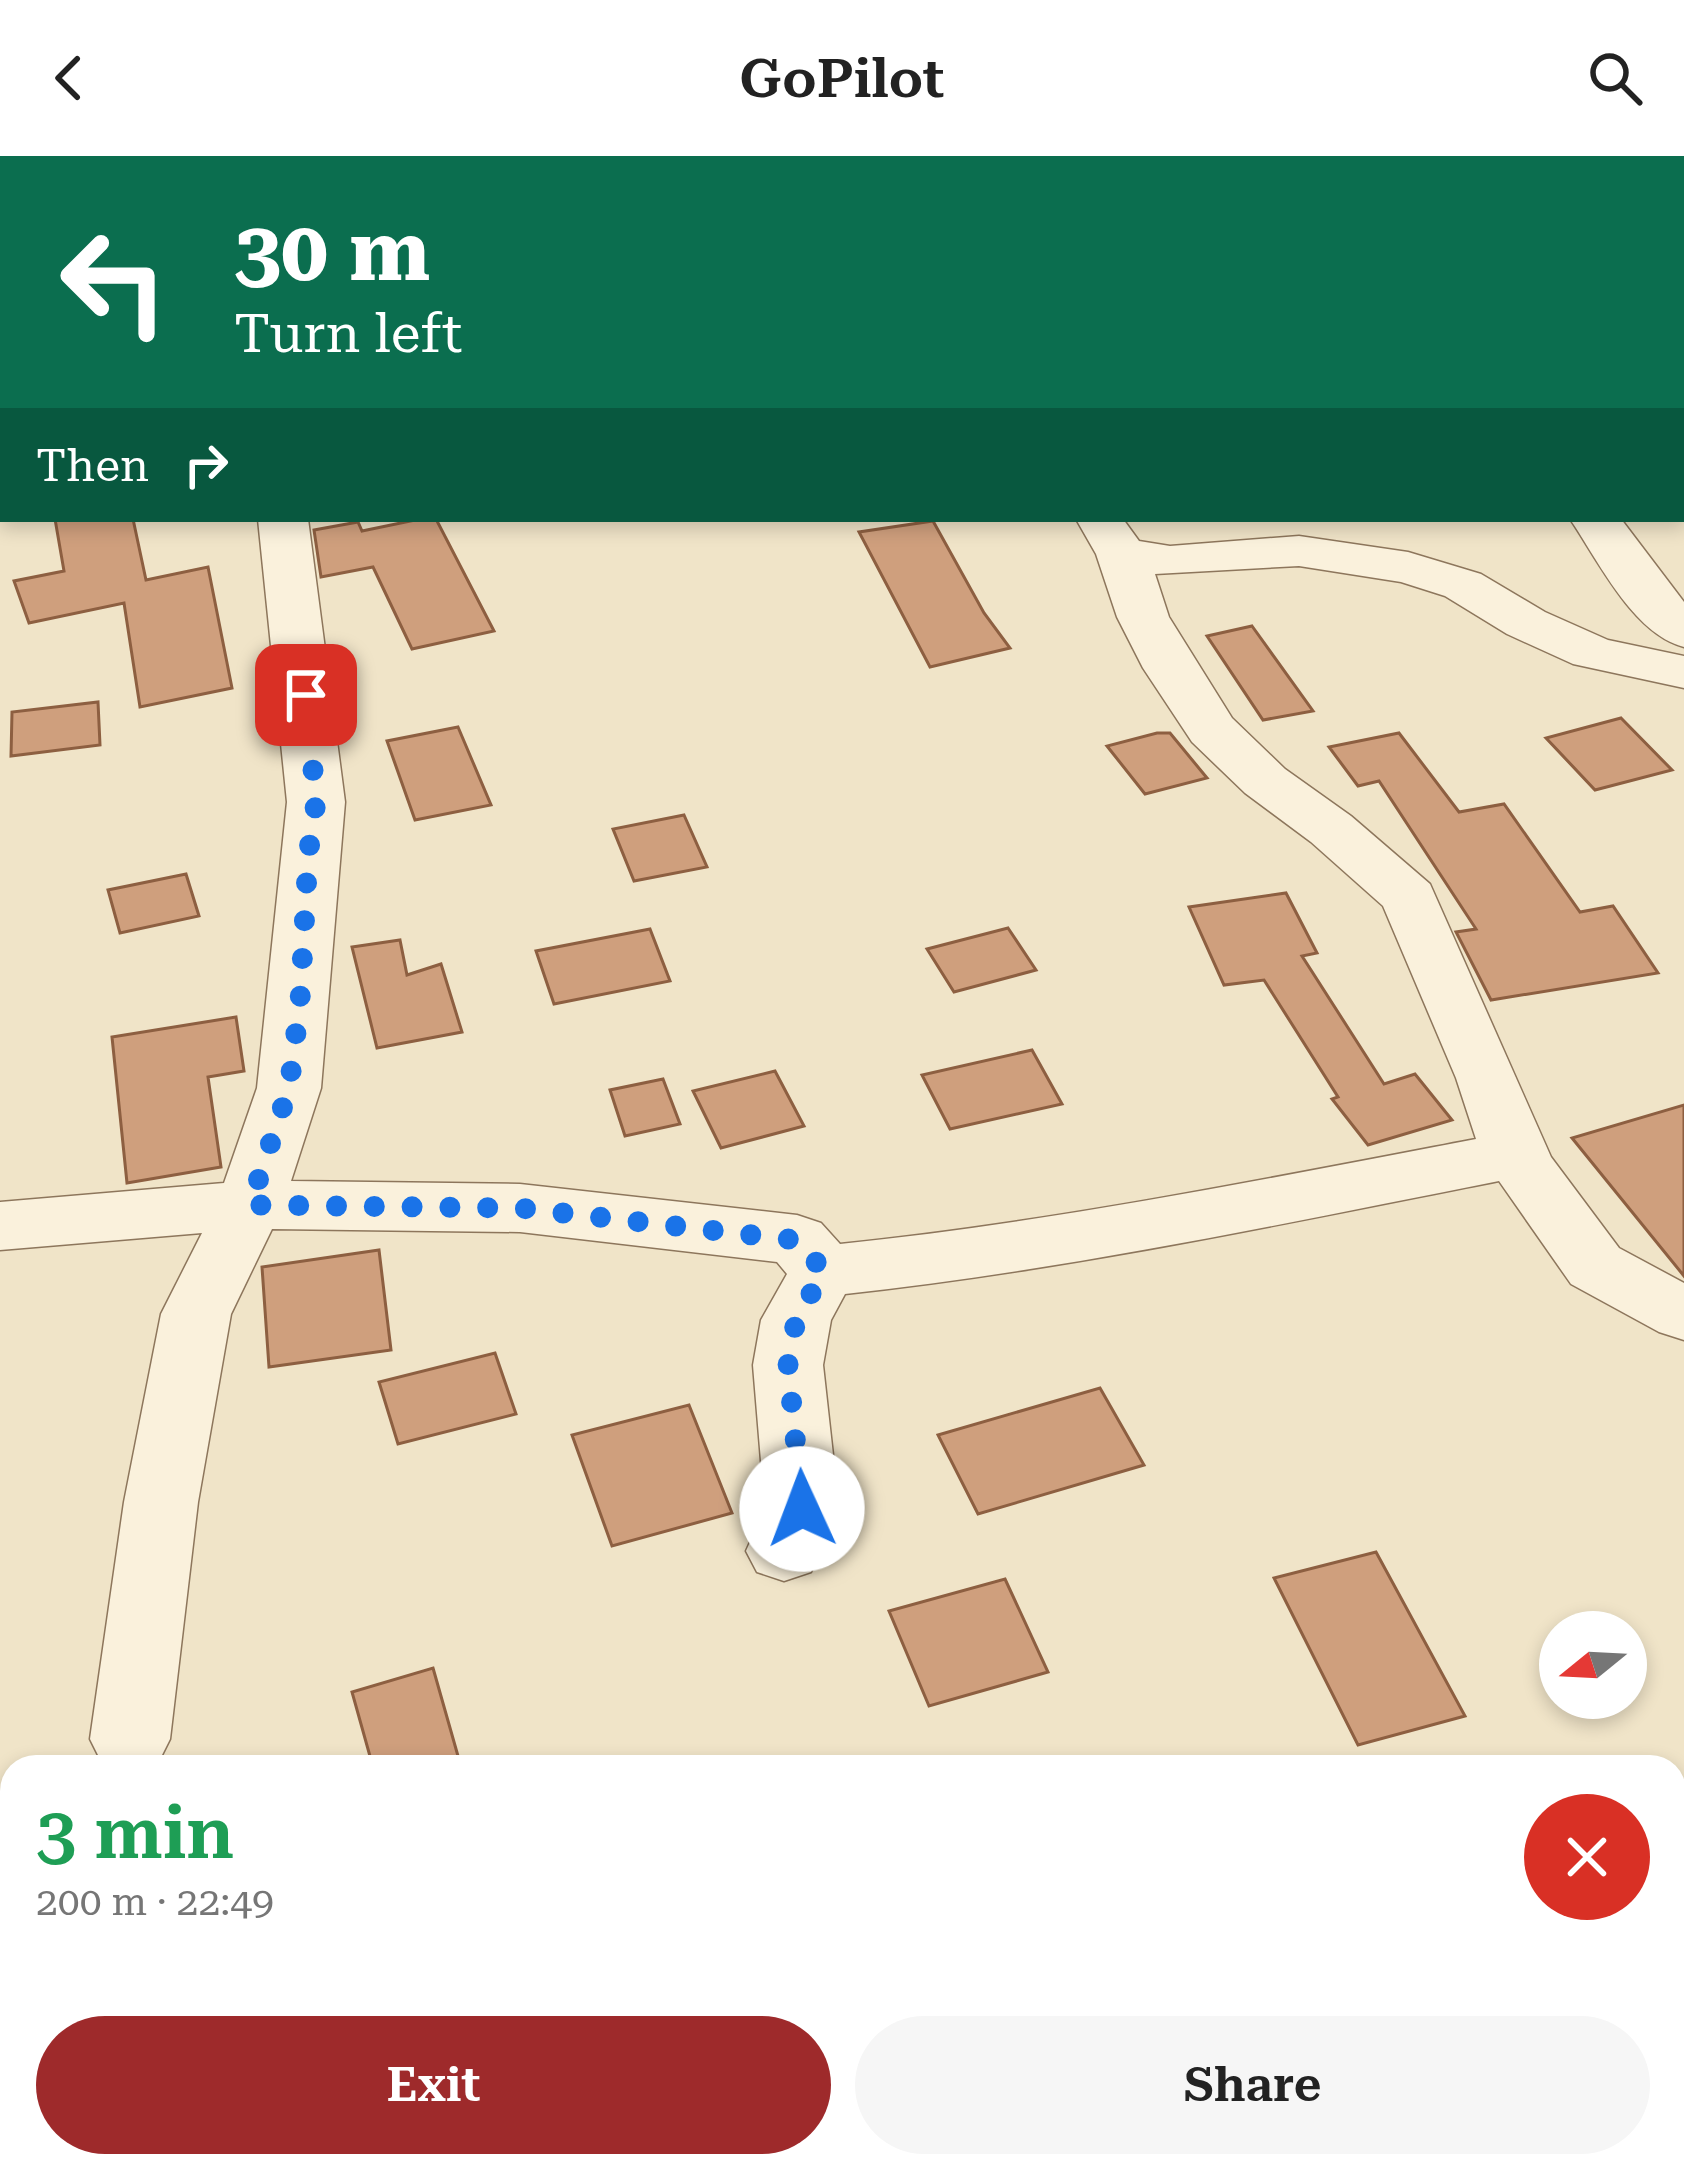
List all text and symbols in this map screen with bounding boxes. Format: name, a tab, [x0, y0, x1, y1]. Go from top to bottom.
icon: back	[36, 45, 102, 111]
icon: search	[1582, 45, 1648, 111]
text: GoPilot	[740, 47, 944, 110]
text: 30 m	[234, 202, 430, 300]
icon: left	[36, 204, 192, 360]
text: Turn left	[234, 302, 462, 365]
icon: right	[173, 432, 239, 498]
text: Then	[36, 439, 149, 492]
pin	[255, 644, 357, 746]
icon: arrive	[273, 662, 339, 728]
position arrow	[739, 1446, 865, 1572]
north arrow	[1539, 1611, 1647, 1719]
map controls	[1539, 1611, 1647, 1719]
text: 3 min	[36, 1791, 234, 1876]
button: close	[1524, 1794, 1650, 1920]
text: 200 m · 22:49	[36, 1879, 274, 1925]
button: Exit	[36, 2016, 831, 2154]
button: Share	[855, 2016, 1650, 2154]

